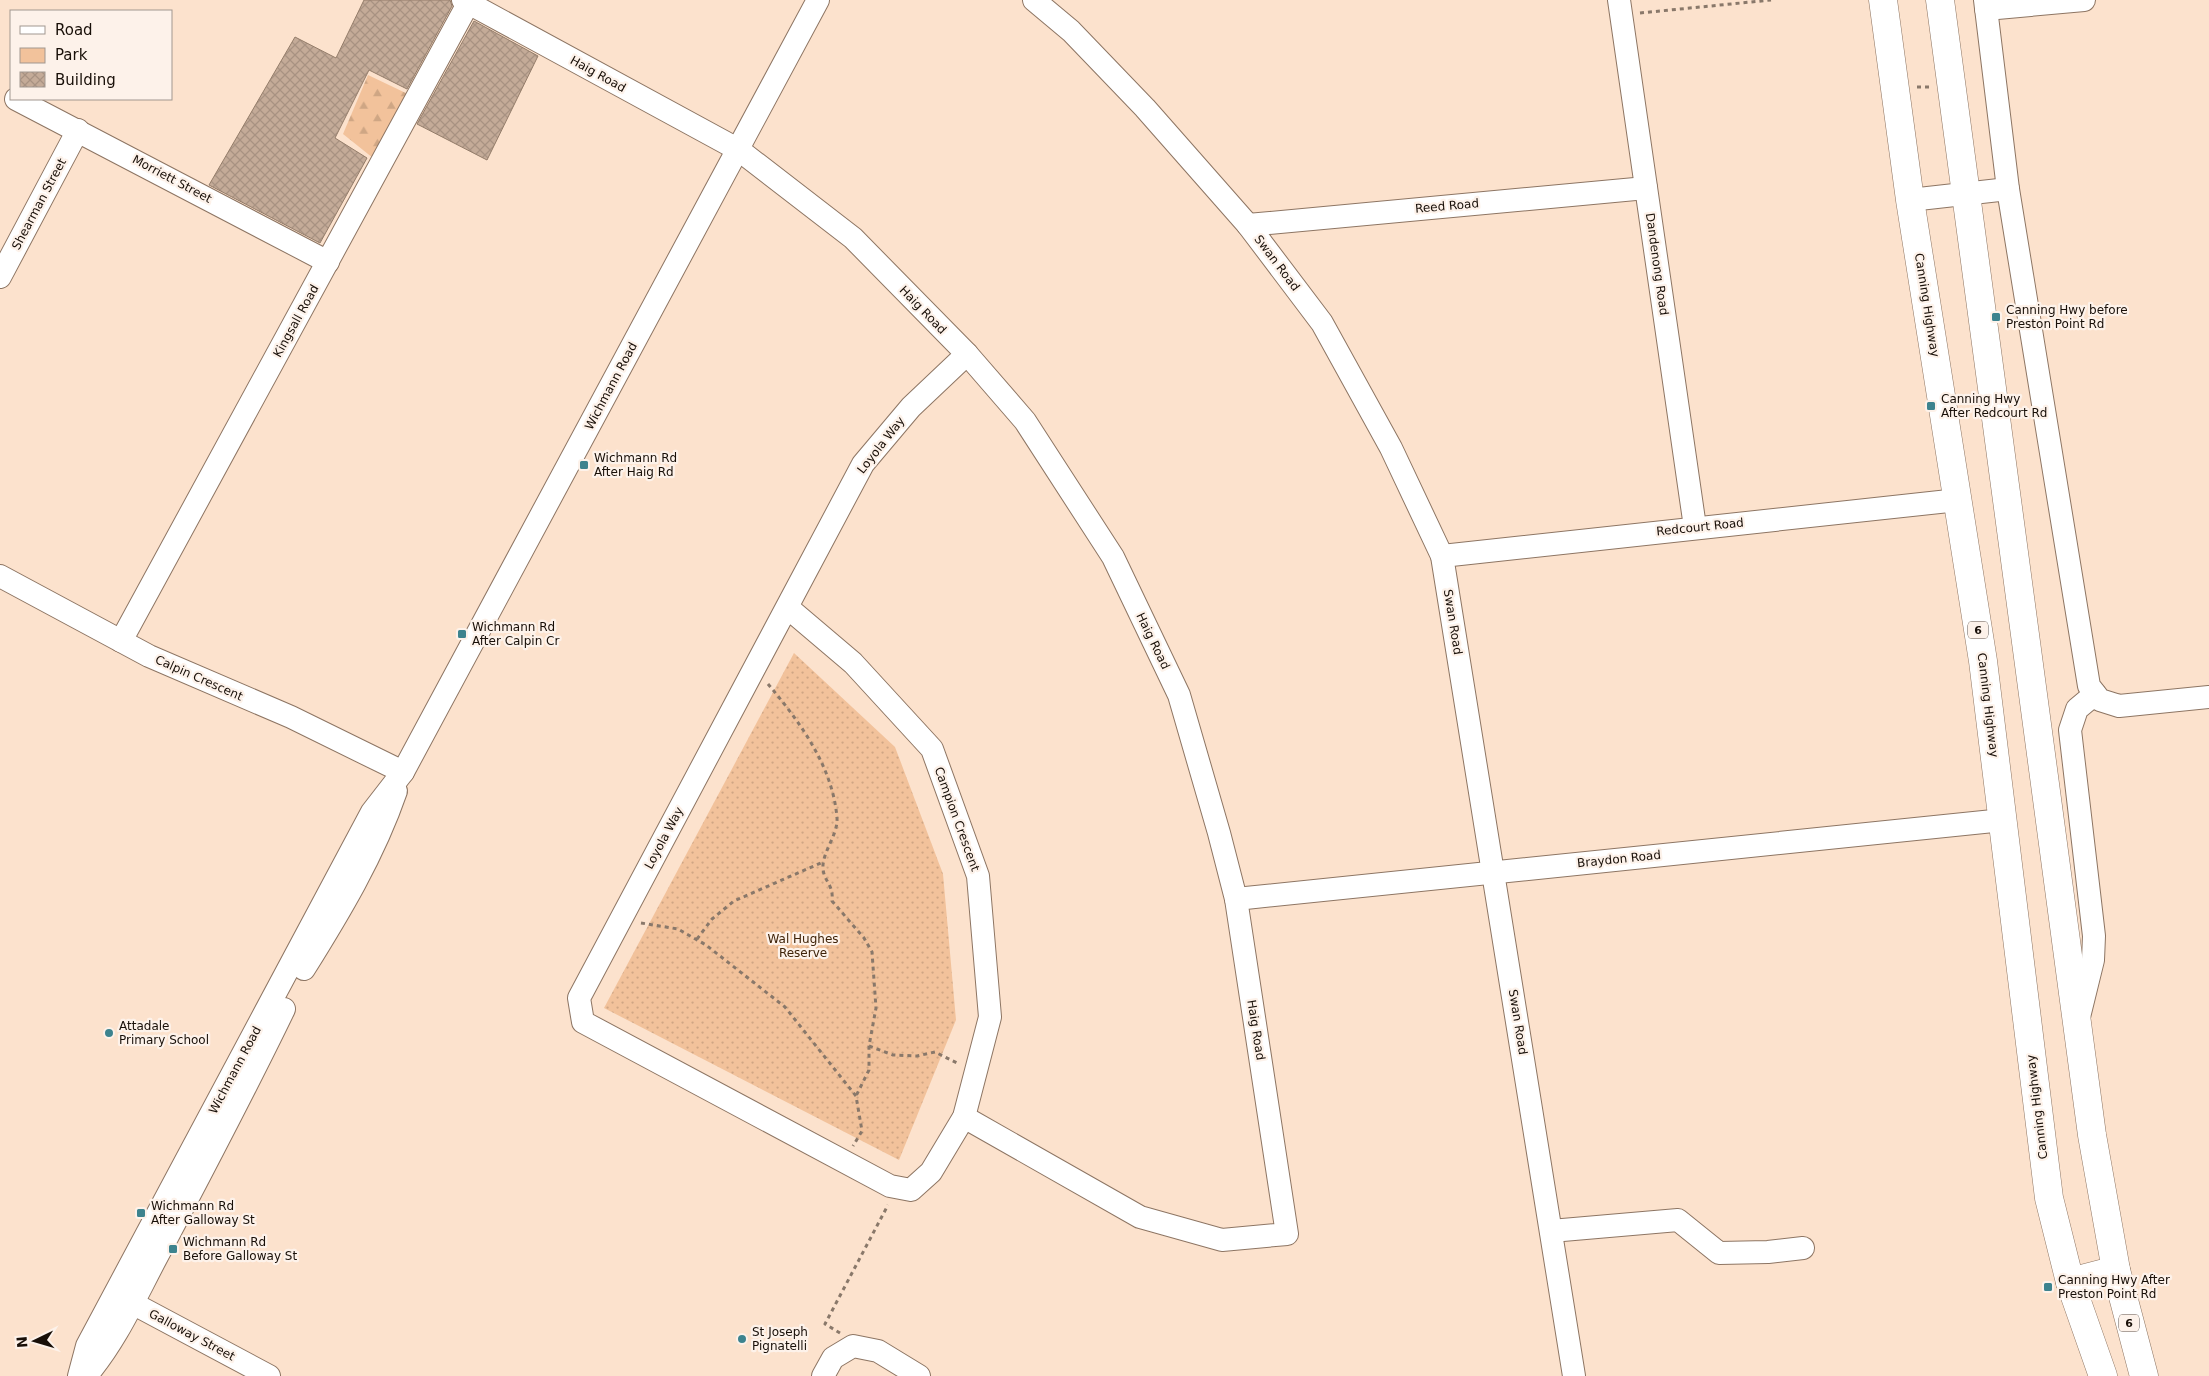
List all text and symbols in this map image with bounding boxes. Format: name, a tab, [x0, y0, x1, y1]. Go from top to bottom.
legend	[10, 10, 172, 100]
text: Road	[55, 21, 93, 39]
text: Park	[55, 46, 88, 64]
street label: Haig Road	[568, 53, 628, 95]
text: Building	[55, 71, 116, 89]
street label: Morriett Street	[130, 152, 214, 206]
street label: Shearman Street	[9, 156, 69, 252]
street label: Reed Road	[1414, 196, 1480, 216]
street label: Dandenong Road	[1643, 212, 1671, 316]
street label: Swan Road	[1251, 232, 1303, 294]
street label: Canning Highway	[1912, 252, 1942, 358]
street label: Kingsall Road	[270, 282, 322, 360]
street label: Haig Road	[897, 283, 949, 337]
place label: Canning Hwy before Preston Point Rd	[2006, 303, 2128, 331]
marker: Canning Hwy before Preston Point Rd	[1990, 311, 2002, 323]
street label: Wichmann Road	[582, 340, 640, 432]
place label: Canning Hwy After Redcourt Rd	[1941, 392, 2047, 420]
marker: Canning Hwy After Redcourt Rd	[1925, 400, 1937, 412]
street label: Loyola Way	[854, 414, 908, 476]
place label: Wichmann Rd After Haig Rd	[594, 451, 677, 479]
marker: Wichmann Rd After Haig Rd	[578, 459, 590, 471]
street label: Redcourt Road	[1656, 515, 1744, 539]
street label: Swan Road	[1441, 588, 1465, 656]
street label: Haig Road	[1133, 610, 1173, 672]
place label: Wichmann Rd After Calpin Cr	[472, 620, 559, 648]
road number: 6	[1968, 622, 1988, 638]
marker: Wichmann Rd After Calpin Cr	[456, 628, 468, 640]
street label: Calpin Crescent	[153, 652, 245, 704]
street label: Canning Highway	[1975, 652, 2001, 758]
street label: Campion Crescent	[932, 765, 983, 873]
street label: Loyola Way	[642, 805, 686, 871]
street label: Braydon Road	[1576, 848, 1662, 870]
park label: Wal Hughes Reserve	[767, 932, 839, 960]
street label: Swan Road	[1506, 988, 1530, 1056]
street label: Haig Road	[1244, 999, 1268, 1061]
place label: Attadale Primary School	[119, 1019, 209, 1047]
street label: Wichmann Road	[206, 1024, 264, 1116]
marker: Attadale Primary School	[103, 1027, 115, 1039]
street label: Canning Highway	[2024, 1054, 2050, 1160]
place label: Wichmann Rd After Galloway St	[151, 1199, 255, 1227]
marker: Wichmann Rd After Galloway St	[135, 1207, 147, 1219]
place label: Wichmann Rd Before Galloway St	[183, 1235, 297, 1263]
marker: Wichmann Rd Before Galloway St	[167, 1243, 179, 1255]
place label: Canning Hwy After Preston Point Rd	[2058, 1273, 2170, 1301]
marker: Canning Hwy After Preston Point Rd	[2042, 1281, 2054, 1293]
street label: Galloway Street	[147, 1306, 238, 1364]
road number: 6	[2119, 1315, 2139, 1332]
north arrow	[10, 1316, 60, 1366]
place label: St Joseph Pignatelli	[752, 1325, 808, 1353]
marker: St Joseph Pignatelli	[736, 1333, 748, 1345]
text: N	[14, 1336, 31, 1349]

